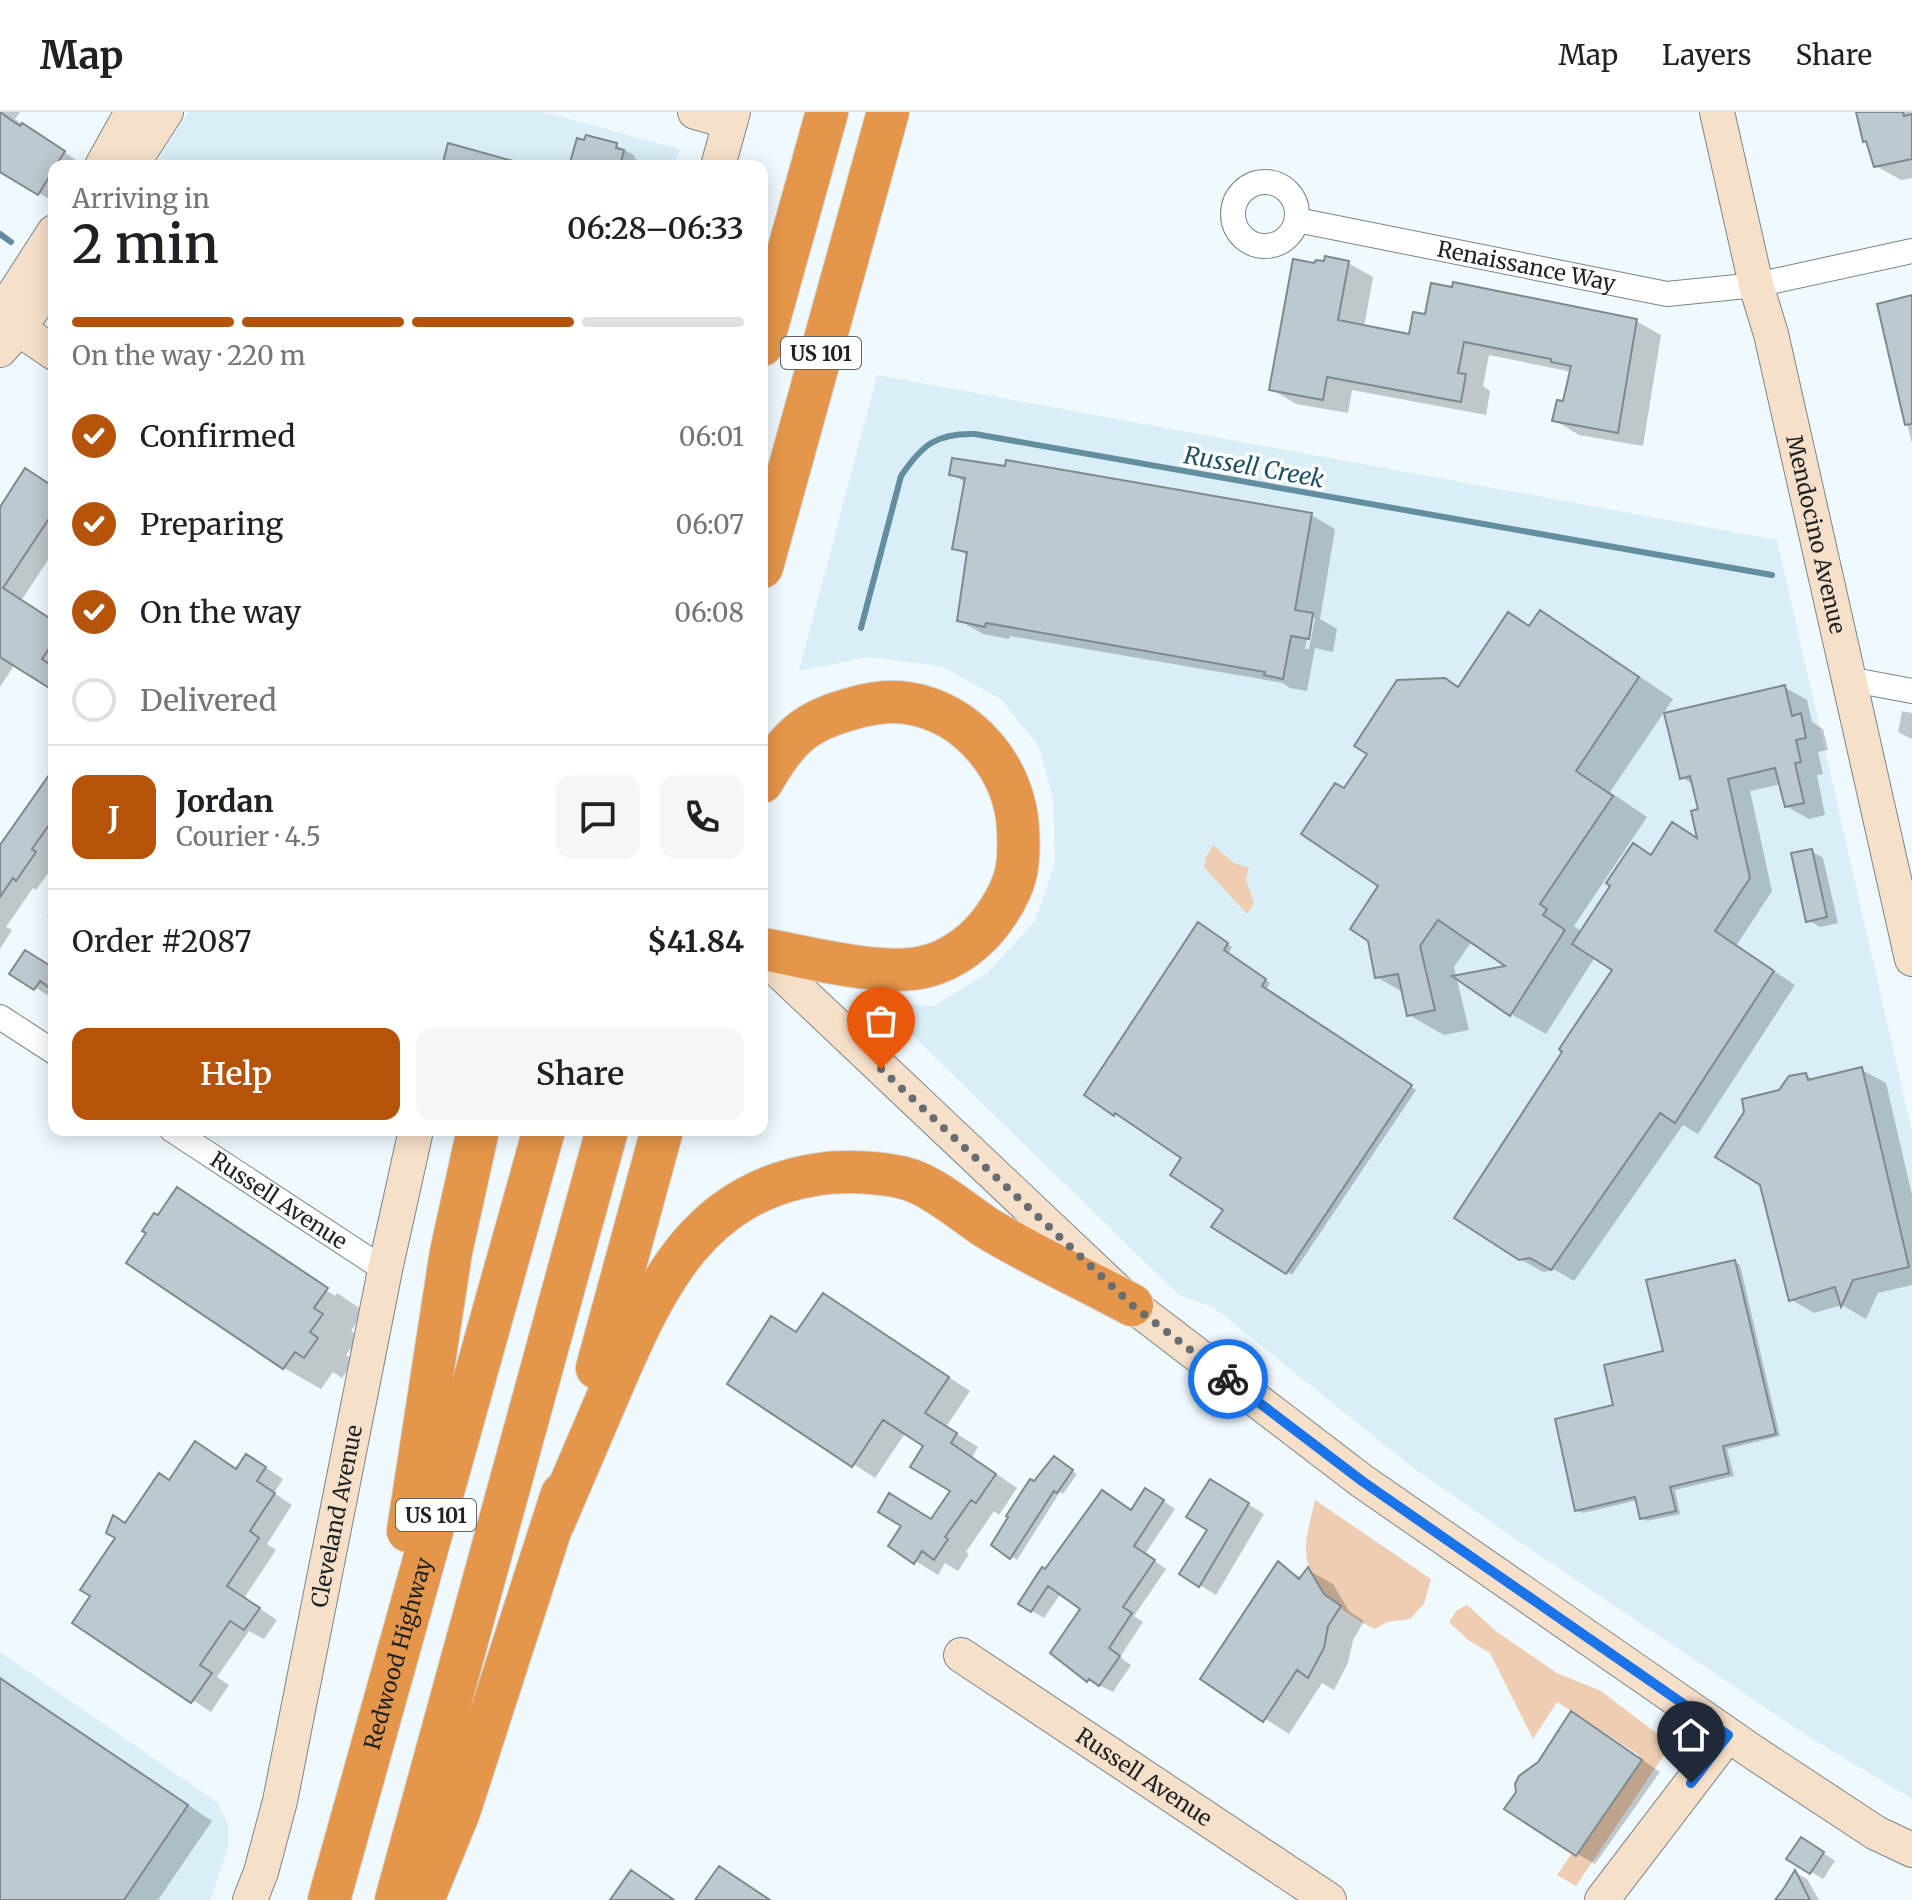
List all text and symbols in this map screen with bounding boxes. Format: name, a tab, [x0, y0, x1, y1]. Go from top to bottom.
text: Map	[40, 32, 124, 79]
text: Map	[1558, 37, 1618, 73]
text: Layers	[1662, 37, 1751, 73]
text: Share	[1795, 37, 1872, 73]
text: Arriving in	[72, 182, 210, 215]
text: 06:28–06:33	[567, 209, 744, 247]
text: 2 min	[72, 212, 219, 277]
street label: Renaissance Way	[1435, 234, 1618, 297]
road number: US 101	[781, 337, 861, 369]
text: On the way · 220 m	[72, 339, 306, 372]
icon: check	[72, 414, 116, 458]
text: Confirmed	[140, 417, 295, 455]
text: 06:01	[679, 420, 744, 453]
street label: Mendocino Avenue	[1780, 432, 1852, 636]
water label: Russell Creek	[1182, 439, 1326, 495]
icon: check	[72, 502, 116, 546]
text: Preparing	[140, 505, 283, 543]
text: 06:07	[675, 508, 744, 541]
icon: check	[72, 590, 116, 634]
text: On the way	[140, 593, 301, 631]
text: 06:08	[674, 596, 744, 629]
text: Delivered	[140, 681, 277, 719]
button: chat	[556, 775, 640, 859]
button: phone	[660, 775, 744, 859]
text: Jordan	[176, 782, 274, 820]
text: J	[108, 798, 120, 836]
text: Courier · 4.5	[176, 820, 321, 853]
text: Order #2087	[72, 922, 252, 960]
text: $41.84	[647, 922, 744, 960]
pin	[847, 987, 915, 1069]
icon: bag	[859, 999, 903, 1043]
button: Help	[72, 1028, 400, 1120]
button: Share	[416, 1028, 744, 1120]
street label: Russell Avenue	[205, 1145, 353, 1255]
courier	[1188, 1339, 1268, 1419]
icon: bike	[1206, 1357, 1250, 1401]
street label: Cleveland Avenue	[305, 1422, 368, 1610]
road number: US 101	[396, 1499, 476, 1531]
street label: Redwood Highway	[358, 1554, 438, 1753]
pin	[1657, 1701, 1725, 1783]
icon: home	[1669, 1713, 1713, 1757]
street label: Russell Avenue	[1071, 1721, 1218, 1832]

